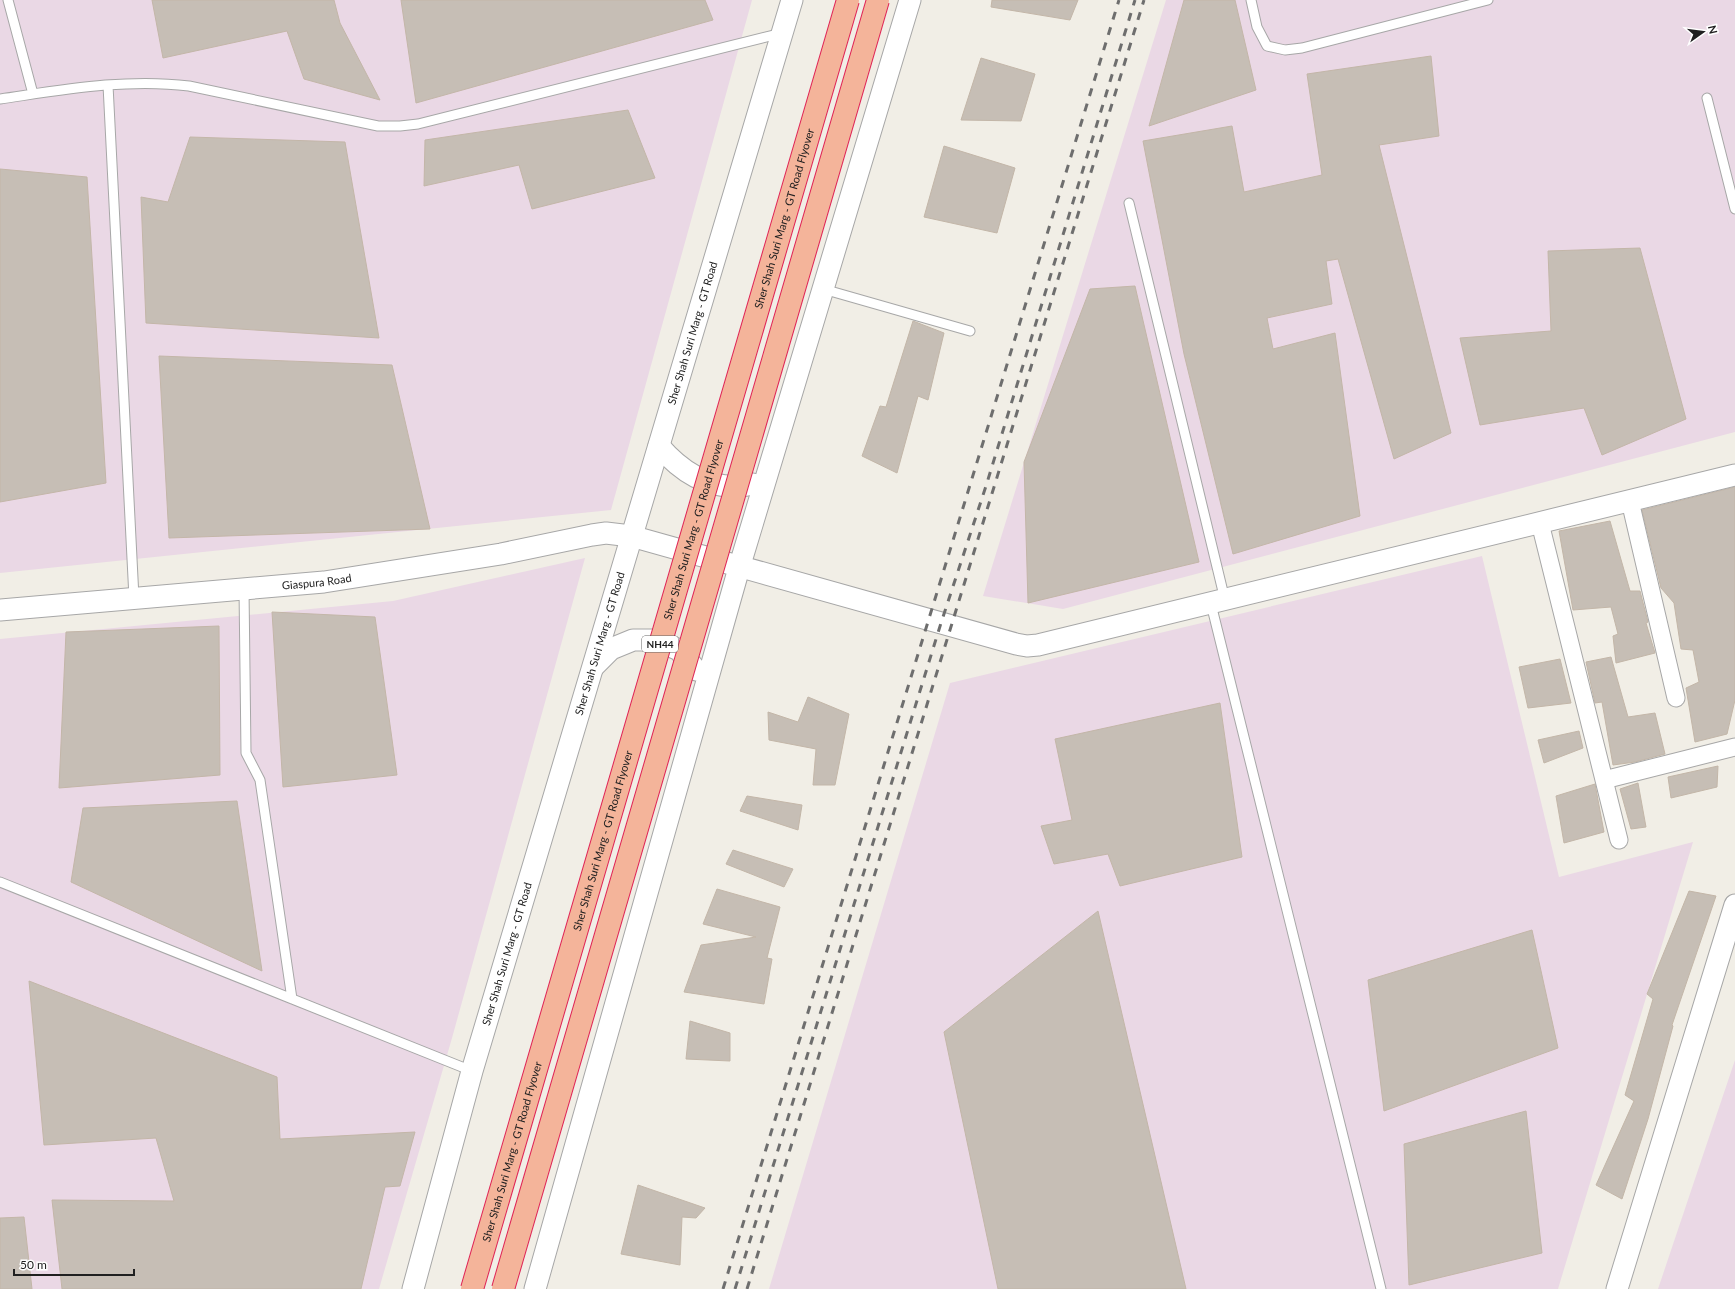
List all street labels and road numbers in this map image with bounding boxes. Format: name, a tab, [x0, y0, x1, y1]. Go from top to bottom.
street label: Sher Shah Suri Marg - GT Road Flyover	[751, 127, 816, 310]
street label: Sher Shah Suri Marg - GT Road	[664, 260, 720, 406]
street label: Sher Shah Suri Marg - GT Road Flyover	[661, 438, 725, 621]
street label: Sher Shah Suri Marg - GT Road	[572, 570, 627, 716]
street label: Giaspura Road	[281, 571, 352, 592]
road number: NH44	[642, 636, 678, 652]
street label: Sher Shah Suri Marg - GT Road Flyover	[570, 749, 635, 932]
street label: Sher Shah Suri Marg - GT Road	[479, 881, 534, 1027]
street label: Sher Shah Suri Marg - GT Road Flyover	[479, 1060, 544, 1243]

